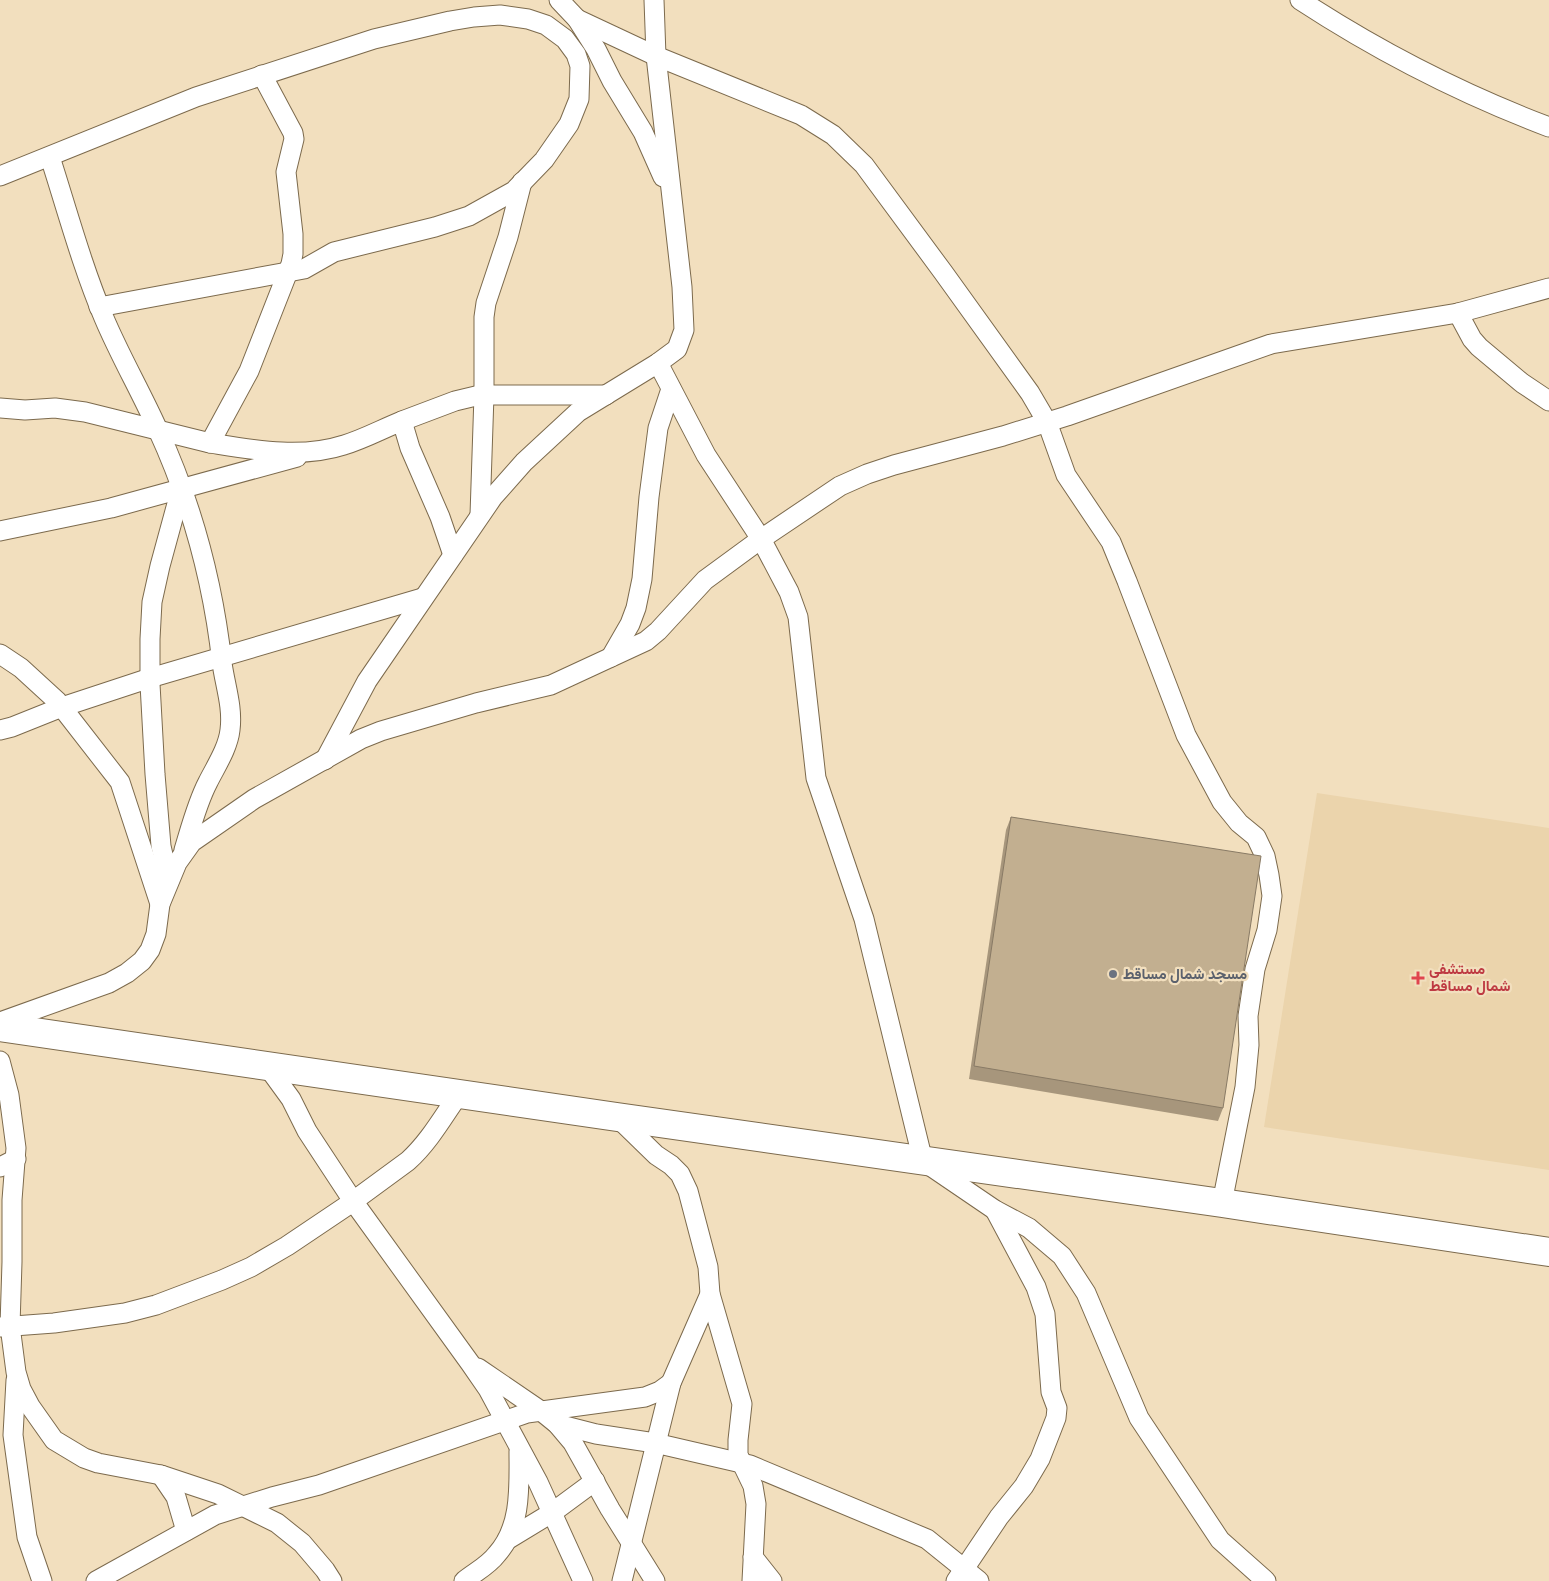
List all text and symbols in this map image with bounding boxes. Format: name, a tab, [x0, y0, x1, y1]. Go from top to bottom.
place label: مستشفى شمال مساقط	[1429, 960, 1511, 995]
place label: مسجد شمال مساقط	[1123, 965, 1247, 983]
marker: مسجد شمال مساقط	[1107, 968, 1119, 980]
marker: مستشفى شمال مساقط	[1411, 971, 1425, 985]

